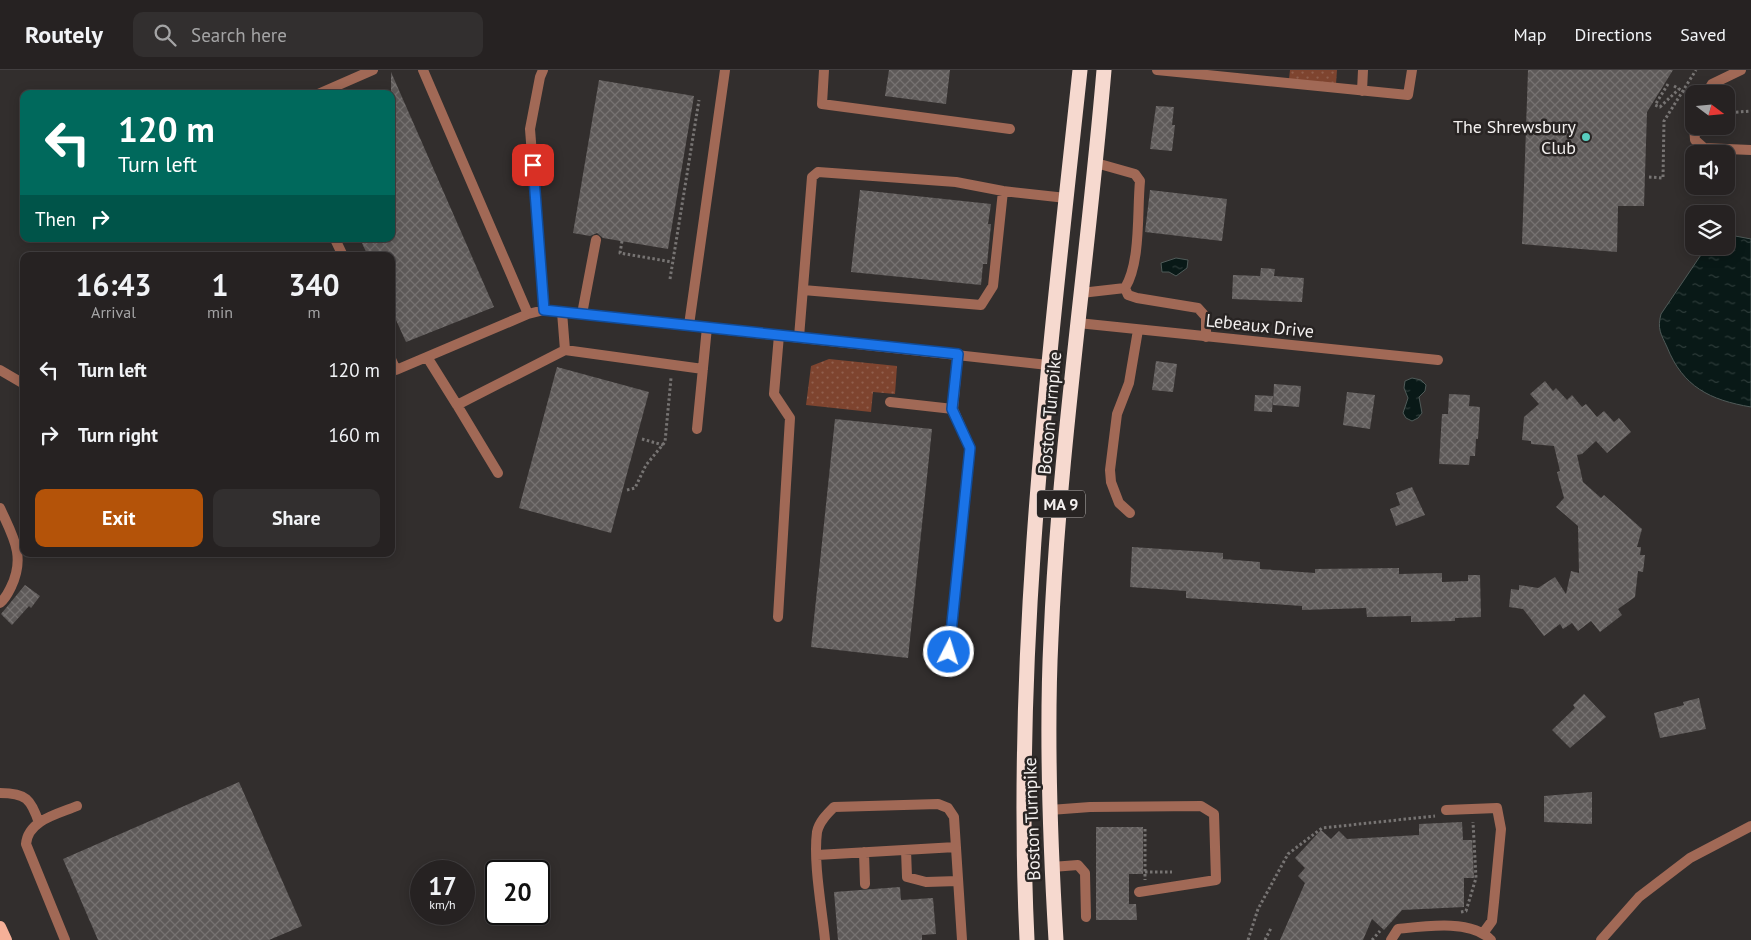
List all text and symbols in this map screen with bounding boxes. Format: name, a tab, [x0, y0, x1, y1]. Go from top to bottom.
search box	[133, 12, 483, 57]
text: Routely	[25, 19, 103, 50]
icon: search	[151, 21, 179, 49]
text: Search here	[191, 23, 287, 47]
text: Map	[1514, 23, 1546, 46]
text: Directions	[1574, 23, 1652, 46]
text: Saved	[1680, 23, 1726, 46]
north arrow	[1685, 85, 1735, 135]
map controls	[1685, 85, 1735, 255]
text: 120 m	[118, 106, 215, 152]
icon: left	[35, 110, 100, 175]
place label: The Shrewsbury Club	[1453, 115, 1577, 159]
marker: The Shrewsbury Club	[1580, 131, 1592, 143]
pin	[512, 144, 554, 186]
button: sound	[1685, 145, 1735, 195]
text: Turn left	[118, 150, 197, 178]
icon: arrive	[519, 151, 547, 179]
icon: right	[86, 205, 114, 233]
button: layers	[1685, 205, 1735, 255]
text: Then	[35, 207, 76, 231]
text: 16:43	[75, 265, 152, 304]
text: 1	[212, 265, 229, 304]
text: 340	[288, 265, 340, 304]
text: Arrival	[91, 302, 136, 322]
text: min	[207, 302, 233, 322]
text: m	[308, 302, 321, 322]
street label: Lebeaux Drive	[1205, 308, 1315, 343]
street label: Boston Turnpike	[1033, 351, 1066, 475]
icon: left	[35, 356, 63, 384]
text: Turn left	[78, 358, 147, 382]
text: 120 m	[328, 358, 380, 382]
icon: right	[35, 421, 63, 449]
text: Turn right	[78, 423, 158, 447]
text: 160 m	[328, 423, 380, 447]
button: Exit	[35, 489, 203, 547]
button: Share	[213, 489, 380, 547]
road number: MA 9	[1037, 490, 1085, 518]
position arrow	[922, 625, 974, 677]
street label: Boston Turnpike	[1018, 757, 1045, 881]
speed limit sign: 20	[485, 860, 550, 925]
text: 17	[428, 870, 457, 902]
text: km/h	[429, 897, 456, 912]

